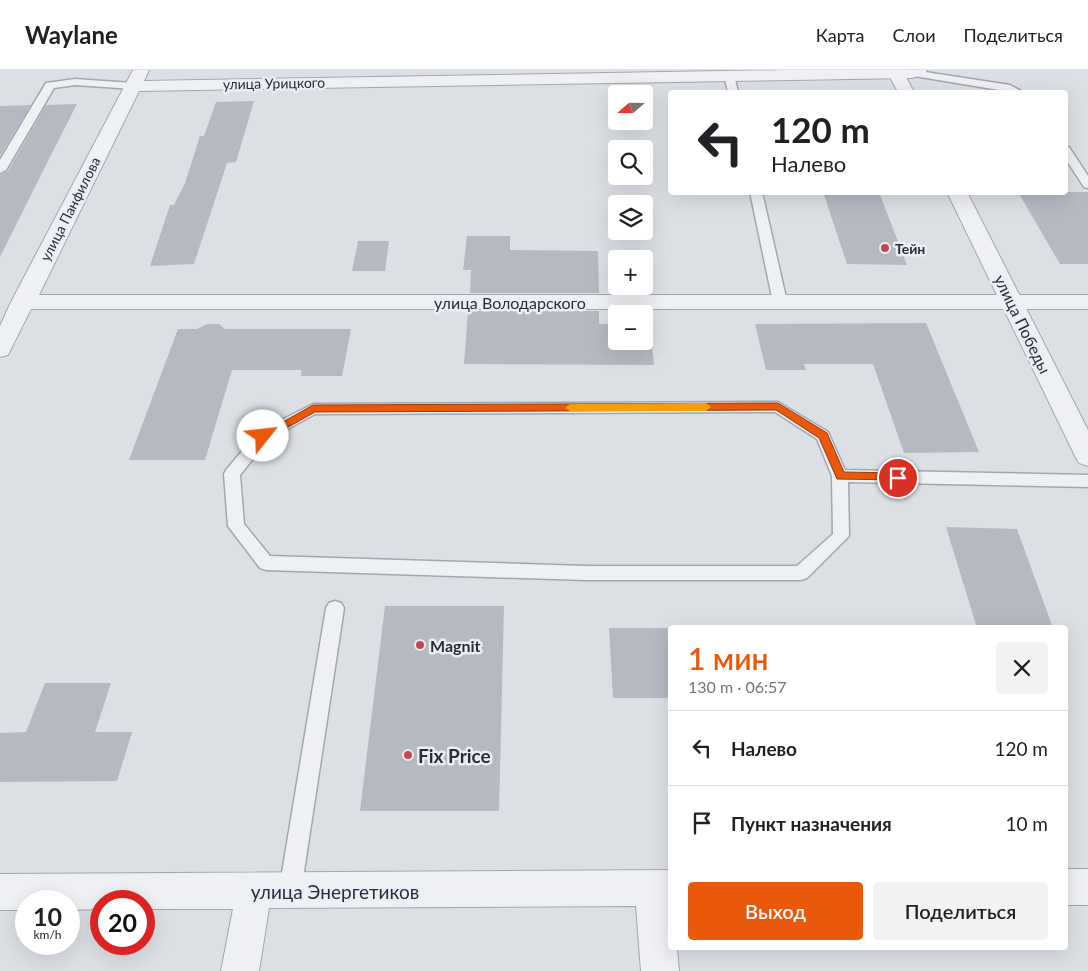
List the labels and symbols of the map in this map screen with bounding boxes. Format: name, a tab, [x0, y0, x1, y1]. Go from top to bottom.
street label: улица Урицкого	[223, 74, 325, 92]
north arrow	[608, 85, 652, 130]
street label: улица Панфилова	[36, 154, 104, 264]
place label: Тейн	[895, 240, 925, 257]
marker: Тейн	[879, 242, 891, 254]
street label: улица Победы	[991, 271, 1055, 377]
street label: улица Володарского	[434, 293, 586, 312]
position arrow	[236, 409, 288, 461]
pin	[877, 457, 919, 499]
place label: Magnit	[430, 636, 481, 655]
marker: Magnit	[414, 639, 426, 651]
place label: Fix Price	[418, 744, 491, 767]
marker: Fix Price	[402, 749, 414, 761]
street label: улица Энергетиков	[251, 880, 419, 903]
speed limit sign: 20	[90, 890, 155, 955]

